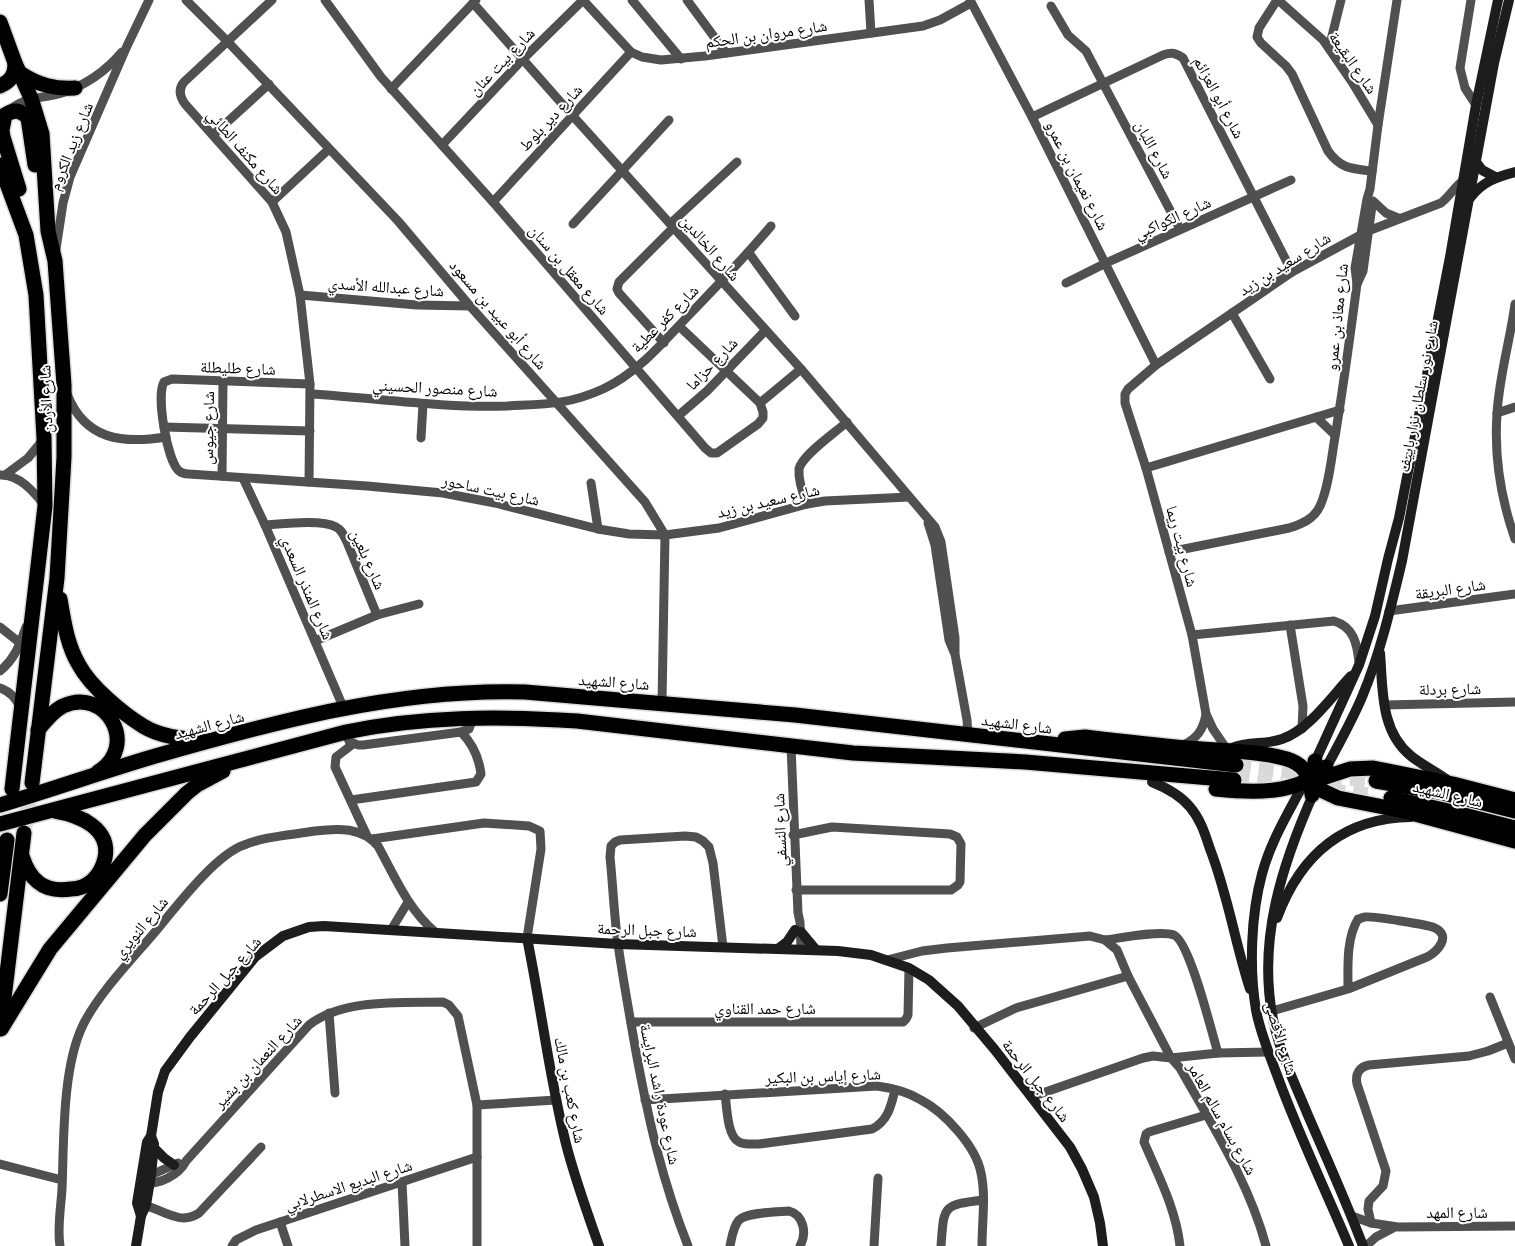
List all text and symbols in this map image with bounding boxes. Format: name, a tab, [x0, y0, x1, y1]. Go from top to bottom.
street label: شارع مروان بن الحكم	[704, 15, 828, 53]
street label: شارع بيت عنان	[464, 23, 539, 100]
street label: شارع البقيعة	[1324, 27, 1382, 98]
street label: شارع أبو العزائم	[1189, 53, 1250, 142]
street label: شارع دير بلوط	[514, 80, 587, 156]
street label: شارع زيد الكروم	[44, 99, 98, 193]
street label: شارع مكنف الطائي	[201, 105, 288, 200]
street label: شارع نعيمان بن عمرو	[1040, 117, 1114, 234]
street label: شارع اللبان	[1130, 117, 1178, 182]
street label: شارع الكواكبي	[1131, 192, 1215, 246]
street label: شارع الخالدين	[676, 210, 745, 285]
street label: شارع معقل بن سنان	[524, 220, 614, 319]
street label: شارع سعيد بن زيد	[1235, 227, 1334, 300]
street label: شارع أبو عبيد بن مسعود	[445, 255, 552, 374]
street label: شارع معاذ بن عمرو	[1321, 262, 1353, 372]
street label: شارع عبدالله الأسدي	[327, 272, 445, 304]
street label: شارع كفر عطية	[626, 280, 703, 357]
street label: شارع نور سلطان نزار باييف	[1393, 318, 1443, 474]
street label: شارع حزاما	[681, 333, 742, 395]
street label: شارع طليطلة	[200, 356, 276, 380]
street label: شارع الأردن	[34, 364, 58, 433]
street label: شارع منصور الحسيني	[372, 374, 498, 404]
street label: شارع جيوس	[197, 391, 219, 465]
street label: شارع بيت ساحور	[439, 469, 541, 511]
street label: شارع سعيد بن زيد	[715, 479, 822, 523]
street label: شارع بيت ريما	[1161, 503, 1203, 589]
street label: شارع بلعين	[345, 526, 391, 593]
street label: شارع المنذر السعدي	[274, 532, 339, 644]
street label: شارع البريقة	[1413, 574, 1487, 604]
street label: شارع الشهيد	[578, 669, 650, 695]
street label: شارع بردلة	[1419, 678, 1481, 700]
street label: شارع الشهيد	[172, 706, 246, 744]
street label: شارع الشهيد	[980, 709, 1054, 739]
street label: شارع الشهيد	[1411, 776, 1485, 812]
street label: شارع النسفي	[768, 793, 794, 867]
street label: شارع النويري	[109, 892, 175, 965]
street label: شارع جبل الرحمة	[597, 918, 697, 942]
street label: شارع جبل الرحمة	[184, 932, 266, 1020]
street label: شارع حمد القناوي	[714, 998, 816, 1021]
street label: شارع الأقصى	[1260, 999, 1302, 1078]
street label: شارع النعمان بن بشير	[208, 1010, 307, 1114]
street label: شارع عودة راشد البرايسة	[635, 1022, 685, 1167]
street label: شارع كعب بن مالك	[549, 1035, 591, 1145]
street label: شارع جبل الرحمة	[997, 1035, 1075, 1126]
street label: شارع بسام سالم العامر	[1182, 1057, 1262, 1179]
street label: شارع إياس بن البكير	[764, 1063, 881, 1089]
street label: شارع البديع الاسطرلابي	[282, 1154, 415, 1217]
street label: شارع المهد	[1426, 1202, 1488, 1223]

